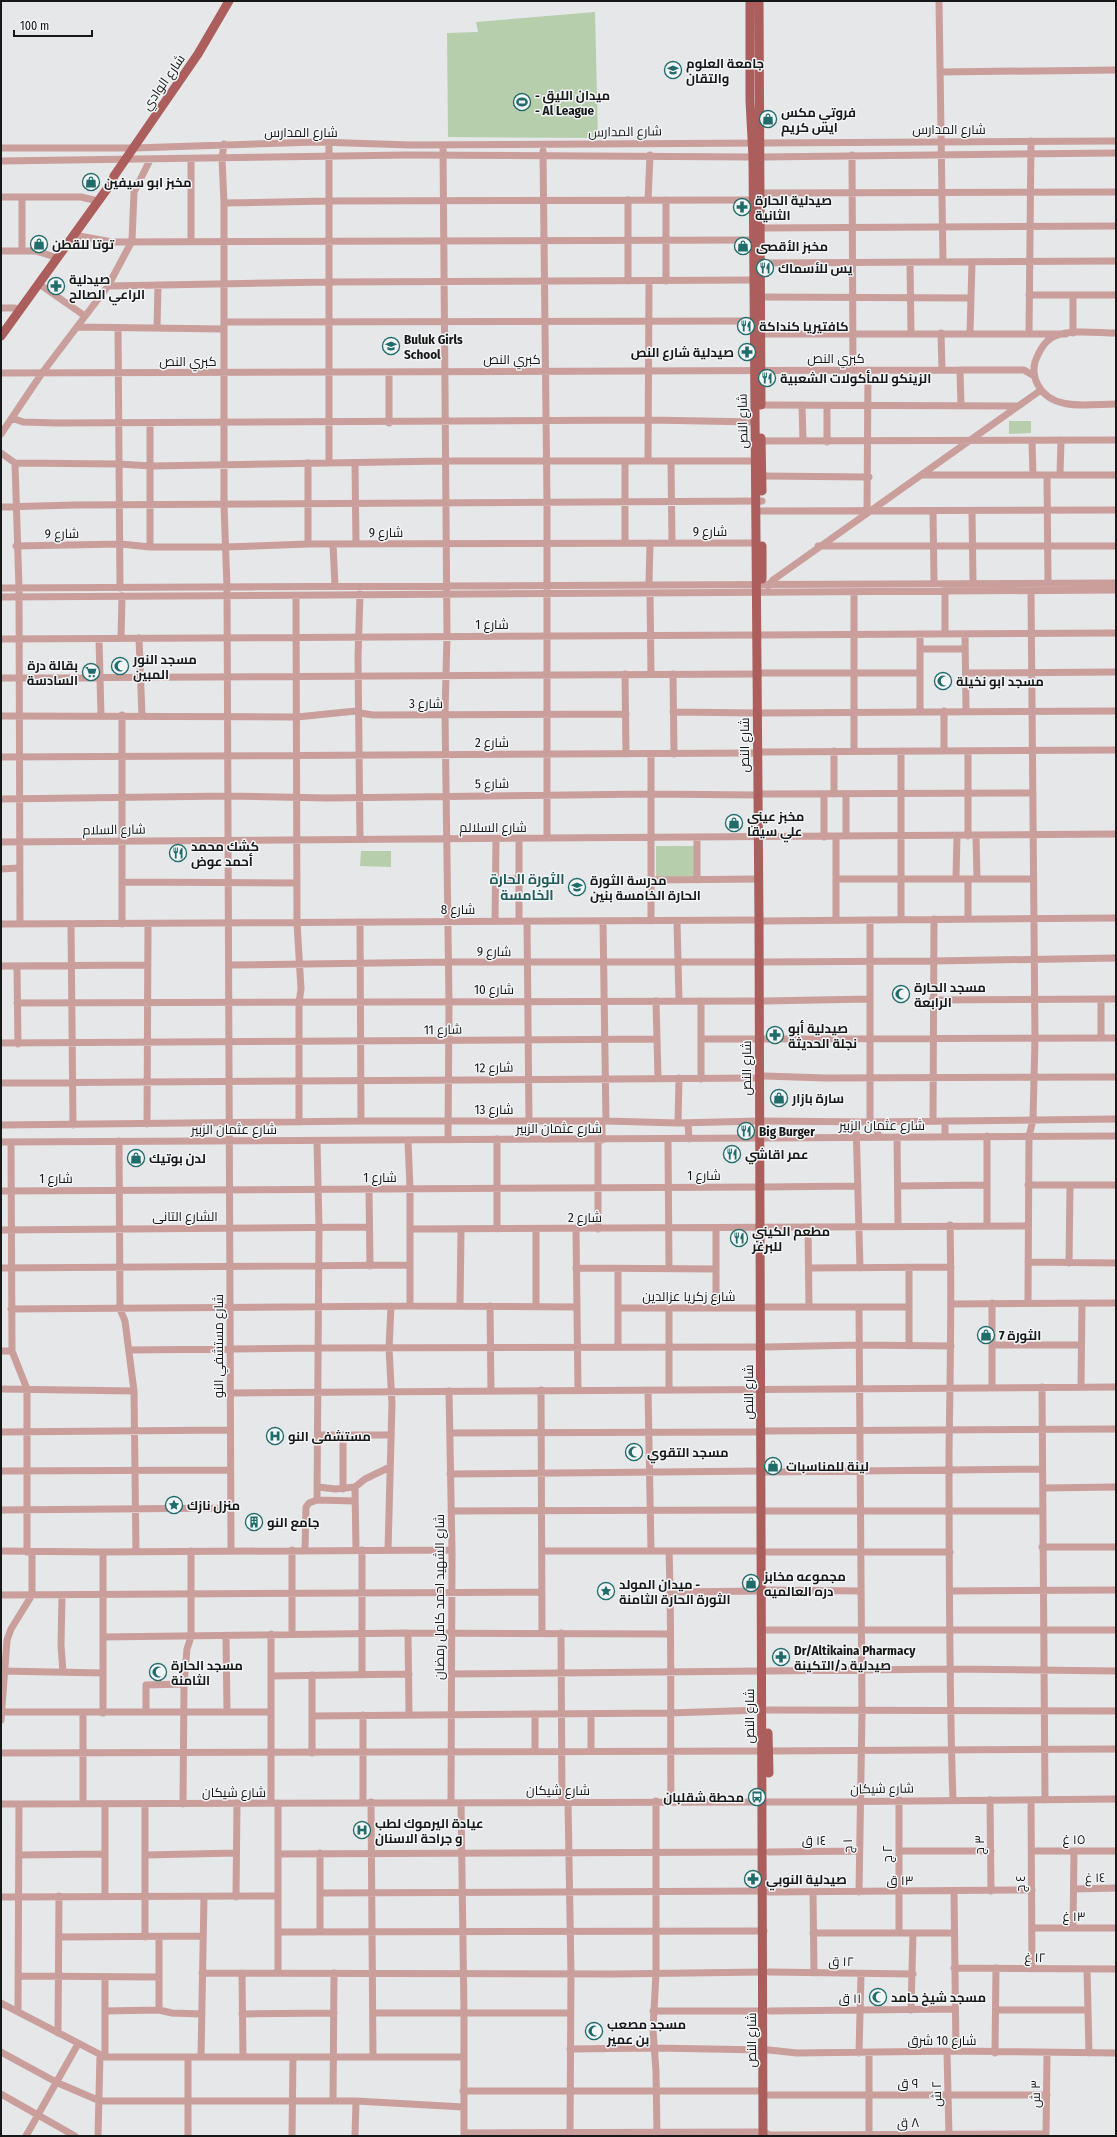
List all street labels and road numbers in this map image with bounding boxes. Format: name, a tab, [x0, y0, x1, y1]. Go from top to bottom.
street label: شارع الوادي	[139, 52, 190, 115]
street label: شارع المدارس	[912, 122, 986, 138]
street label: شارع المدارس	[588, 123, 662, 141]
street label: شارع المدارس	[264, 125, 338, 141]
street label: كبري النص	[807, 351, 865, 369]
street label: كبري النص	[483, 352, 541, 370]
street label: كبري النص	[159, 354, 217, 372]
street label: شارع النص	[735, 393, 751, 449]
street label: شارع 9	[693, 524, 727, 540]
street label: شارع 9	[369, 525, 403, 541]
street label: شارع 9	[45, 526, 79, 542]
street label: شارع 1	[475, 617, 509, 633]
street label: شارع 3	[409, 696, 443, 712]
street label: شارع النص	[737, 717, 753, 773]
street label: شارع 2	[475, 735, 509, 751]
street label: شارع 5	[475, 776, 509, 792]
street label: شارع السلالم	[459, 820, 527, 837]
street label: شارع السلام	[82, 821, 146, 840]
street label: شارع 8	[441, 902, 475, 918]
street label: شارع 9	[477, 944, 511, 960]
street label: شارع 10	[474, 982, 514, 998]
street label: شارع 11	[424, 1022, 462, 1038]
street label: شارع النص	[739, 1040, 755, 1096]
street label: شارع 12	[474, 1060, 514, 1076]
street label: شارع 13	[474, 1102, 514, 1118]
street label: شارع عثمان الزبير	[838, 1118, 925, 1134]
street label: شارع عثمان الزبير	[515, 1121, 602, 1137]
street label: شارع عثمان الزبير	[190, 1122, 277, 1138]
street label: شارع 1	[687, 1168, 721, 1184]
street label: شارع 1	[363, 1170, 397, 1186]
street label: شارع 1	[39, 1171, 73, 1187]
street label: الشارع التانى	[152, 1209, 218, 1225]
street label: شارع 2	[568, 1210, 602, 1226]
street label: شارع زكريا عزالدين	[642, 1289, 736, 1305]
street label: شارع مستشفي النو	[211, 1294, 229, 1398]
street label: شارع النص	[741, 1364, 757, 1420]
street label: شارع الشهيد احمد كامل رمضان	[432, 1514, 448, 1680]
street label: شارع النص	[742, 1688, 758, 1744]
street label: شارع شيكان	[850, 1780, 914, 1798]
street label: شارع شيكان	[526, 1783, 590, 1799]
street label: شارع شيكان	[202, 1785, 266, 1801]
street label: ١٥ غ	[1062, 1832, 1086, 1848]
street label: ١٤ ق	[802, 1833, 826, 1848]
street label: ٣ ج	[972, 1835, 988, 1855]
street label: ١ ج	[840, 1839, 856, 1853]
street label: ٢ ج	[880, 1845, 896, 1863]
street label: ١٤ غ	[1085, 1870, 1105, 1886]
street label: ١٣ ق	[886, 1873, 914, 1888]
street label: ٤ ج	[1013, 1876, 1029, 1892]
street label: ١٣ غ	[1062, 1909, 1086, 1925]
street label: ١٢ غ	[1024, 1950, 1046, 1966]
street label: ١٢ ق	[828, 1954, 854, 1969]
street label: ١١ ق	[839, 1991, 861, 2006]
street label: شارع النص	[744, 2012, 760, 2068]
street label: شارع 10 شرق	[908, 2033, 976, 2049]
street label: ٩ ق	[897, 2076, 919, 2091]
street label: ٣ ش	[1028, 2080, 1043, 2108]
street label: ٢ ش	[929, 2081, 944, 2107]
street label: ٨ ق	[897, 2115, 919, 2130]

